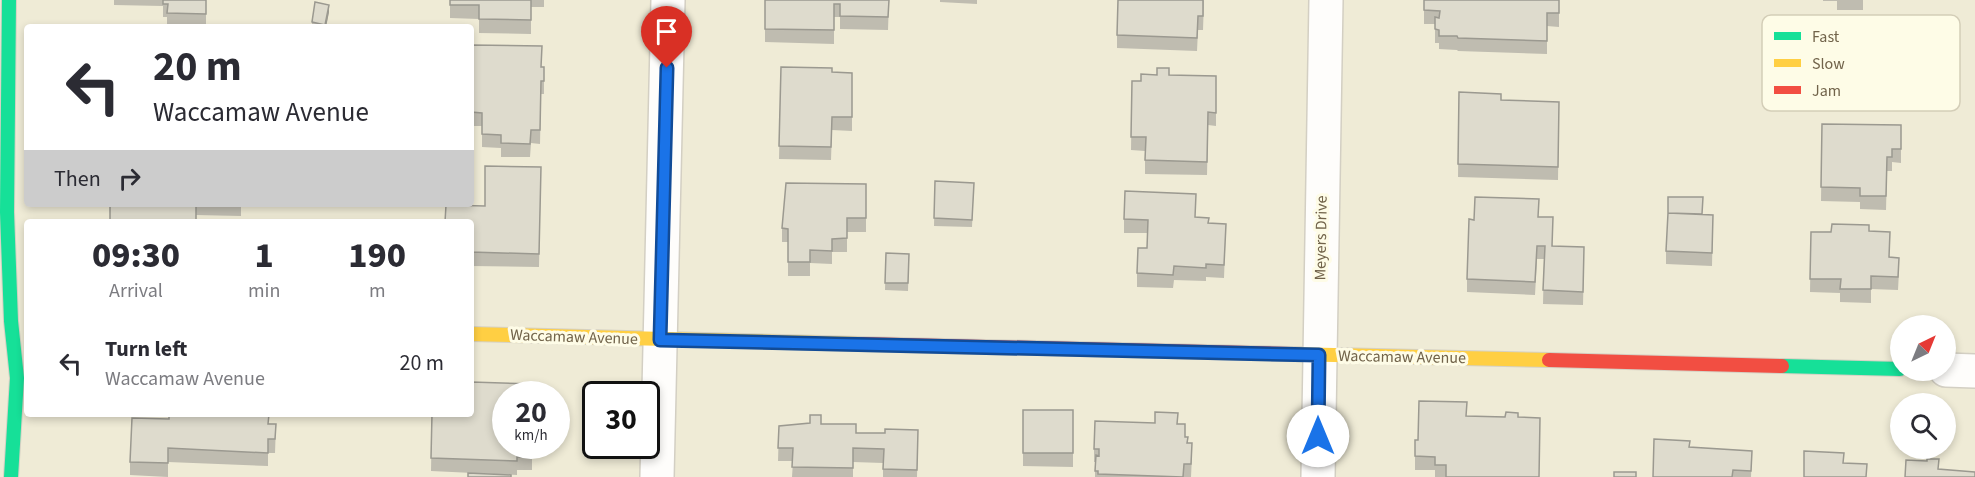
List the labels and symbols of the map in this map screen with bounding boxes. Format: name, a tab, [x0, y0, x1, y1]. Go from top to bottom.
pin	[641, 6, 692, 68]
legend	[1762, 15, 1960, 111]
text: Fast	[1812, 26, 1840, 48]
text: Slow	[1812, 53, 1845, 75]
text: Jam	[1812, 80, 1841, 102]
street label: Meyers Drive	[1309, 195, 1333, 281]
north arrow	[1890, 315, 1956, 381]
street label: Waccamaw Avenue	[510, 324, 638, 350]
street label: Waccamaw Avenue	[1338, 345, 1466, 369]
speed limit sign: 30	[582, 381, 660, 459]
position arrow	[1286, 404, 1350, 468]

